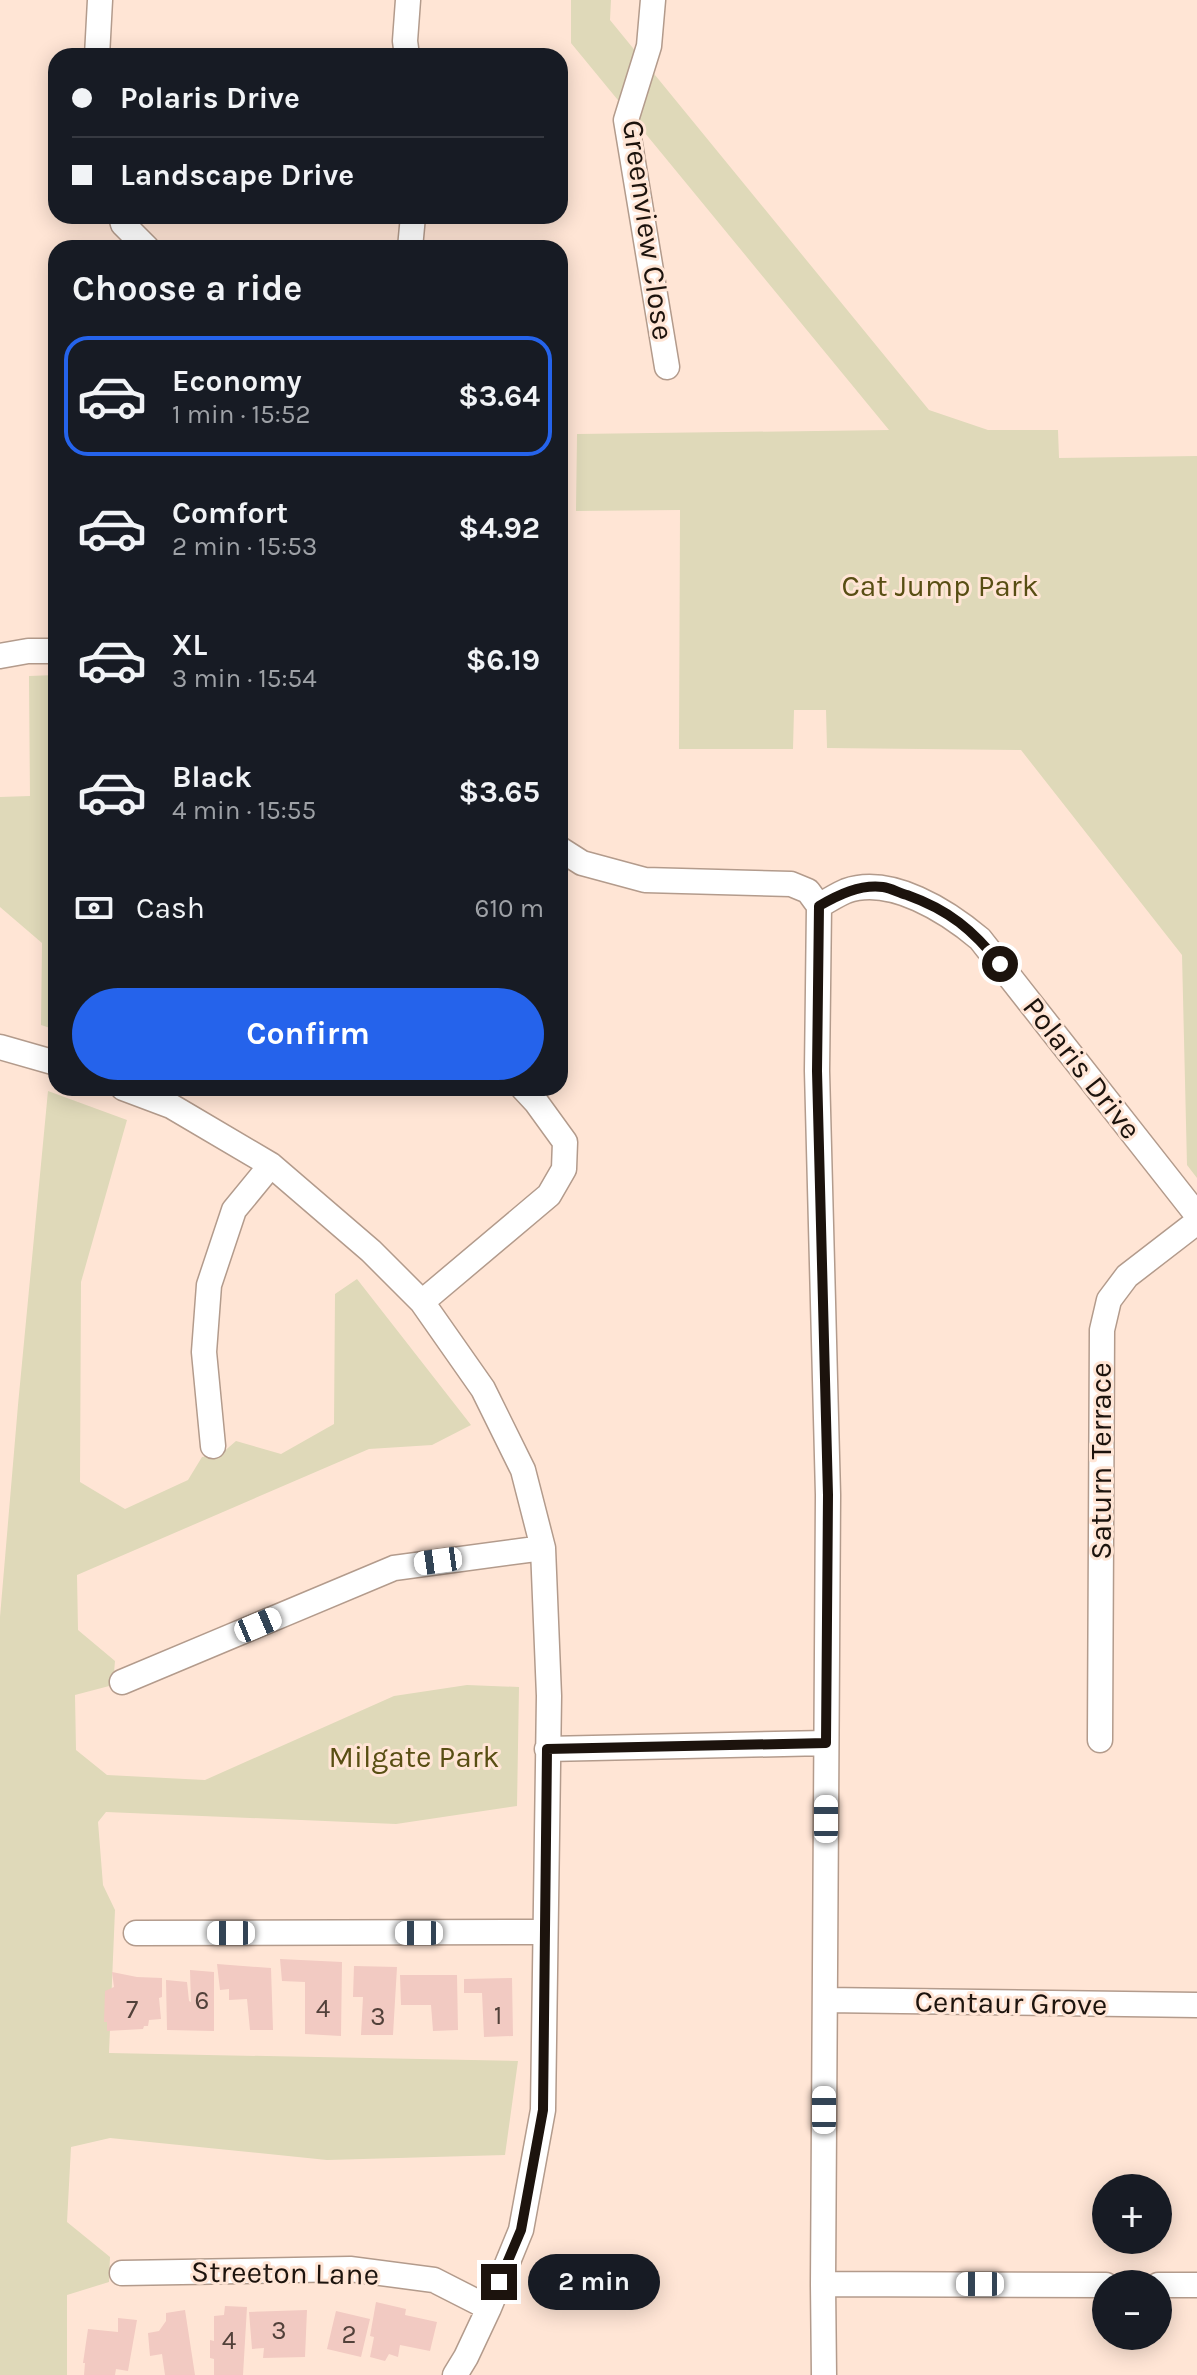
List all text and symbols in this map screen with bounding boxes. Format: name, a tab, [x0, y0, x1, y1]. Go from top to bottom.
text: Polaris Drive	[120, 80, 300, 116]
street label: Greenview Close	[615, 118, 681, 342]
text: Landscape Drive	[120, 157, 354, 193]
text: Choose a ride	[72, 267, 302, 309]
icon: car	[76, 360, 148, 432]
text: Economy	[172, 363, 302, 399]
text: $3.64	[458, 378, 540, 414]
text: 1 min · 15:52	[172, 399, 311, 430]
icon: car	[76, 492, 148, 564]
text: Comfort	[172, 495, 288, 531]
text: $4.92	[459, 510, 540, 546]
text: 2 min · 15:53	[172, 531, 317, 562]
park label: Cat Jump Park	[841, 568, 1039, 604]
icon: car	[76, 624, 148, 696]
text: XL	[172, 627, 207, 663]
text: $6.19	[466, 642, 540, 678]
text: 3 min · 15:54	[172, 663, 317, 694]
icon: car	[76, 756, 148, 828]
text: Black	[172, 759, 252, 795]
text: $3.65	[459, 774, 540, 810]
text: 4 min · 15:55	[172, 795, 316, 826]
icon: cash	[72, 886, 116, 930]
text: Cash	[136, 890, 205, 926]
text: 610 m	[475, 893, 544, 924]
route start	[982, 946, 1018, 982]
button: Confirm	[72, 988, 544, 1080]
street label: Polaris Drive	[1015, 990, 1149, 1146]
street label: Saturn Terrace	[1083, 1362, 1119, 1560]
car	[413, 1546, 463, 1576]
car	[231, 1605, 285, 1645]
park label: Milgate Park	[329, 1739, 499, 1775]
car	[814, 1795, 838, 1843]
car	[207, 1921, 255, 1945]
car	[395, 1921, 443, 1945]
street label: Centaur Grove	[914, 1983, 1108, 2023]
house number: 6	[195, 1985, 209, 2016]
house number: 4	[316, 1993, 330, 2024]
house number: 7	[126, 1994, 138, 2025]
house number: 1	[494, 2000, 502, 2031]
house number: 3	[370, 2001, 386, 2032]
car	[812, 2086, 836, 2134]
map controls	[1092, 2174, 1172, 2350]
button: +	[1092, 2174, 1172, 2254]
street label: Streeton Lane	[191, 2253, 379, 2293]
callout: 2 min	[527, 2254, 659, 2310]
route end	[481, 2264, 517, 2300]
text: 2 min	[558, 2266, 630, 2297]
button: −	[1092, 2270, 1172, 2350]
car	[956, 2272, 1004, 2296]
house number: 3	[271, 2315, 287, 2346]
house number: 2	[341, 2319, 357, 2350]
house number: 4	[222, 2325, 236, 2356]

